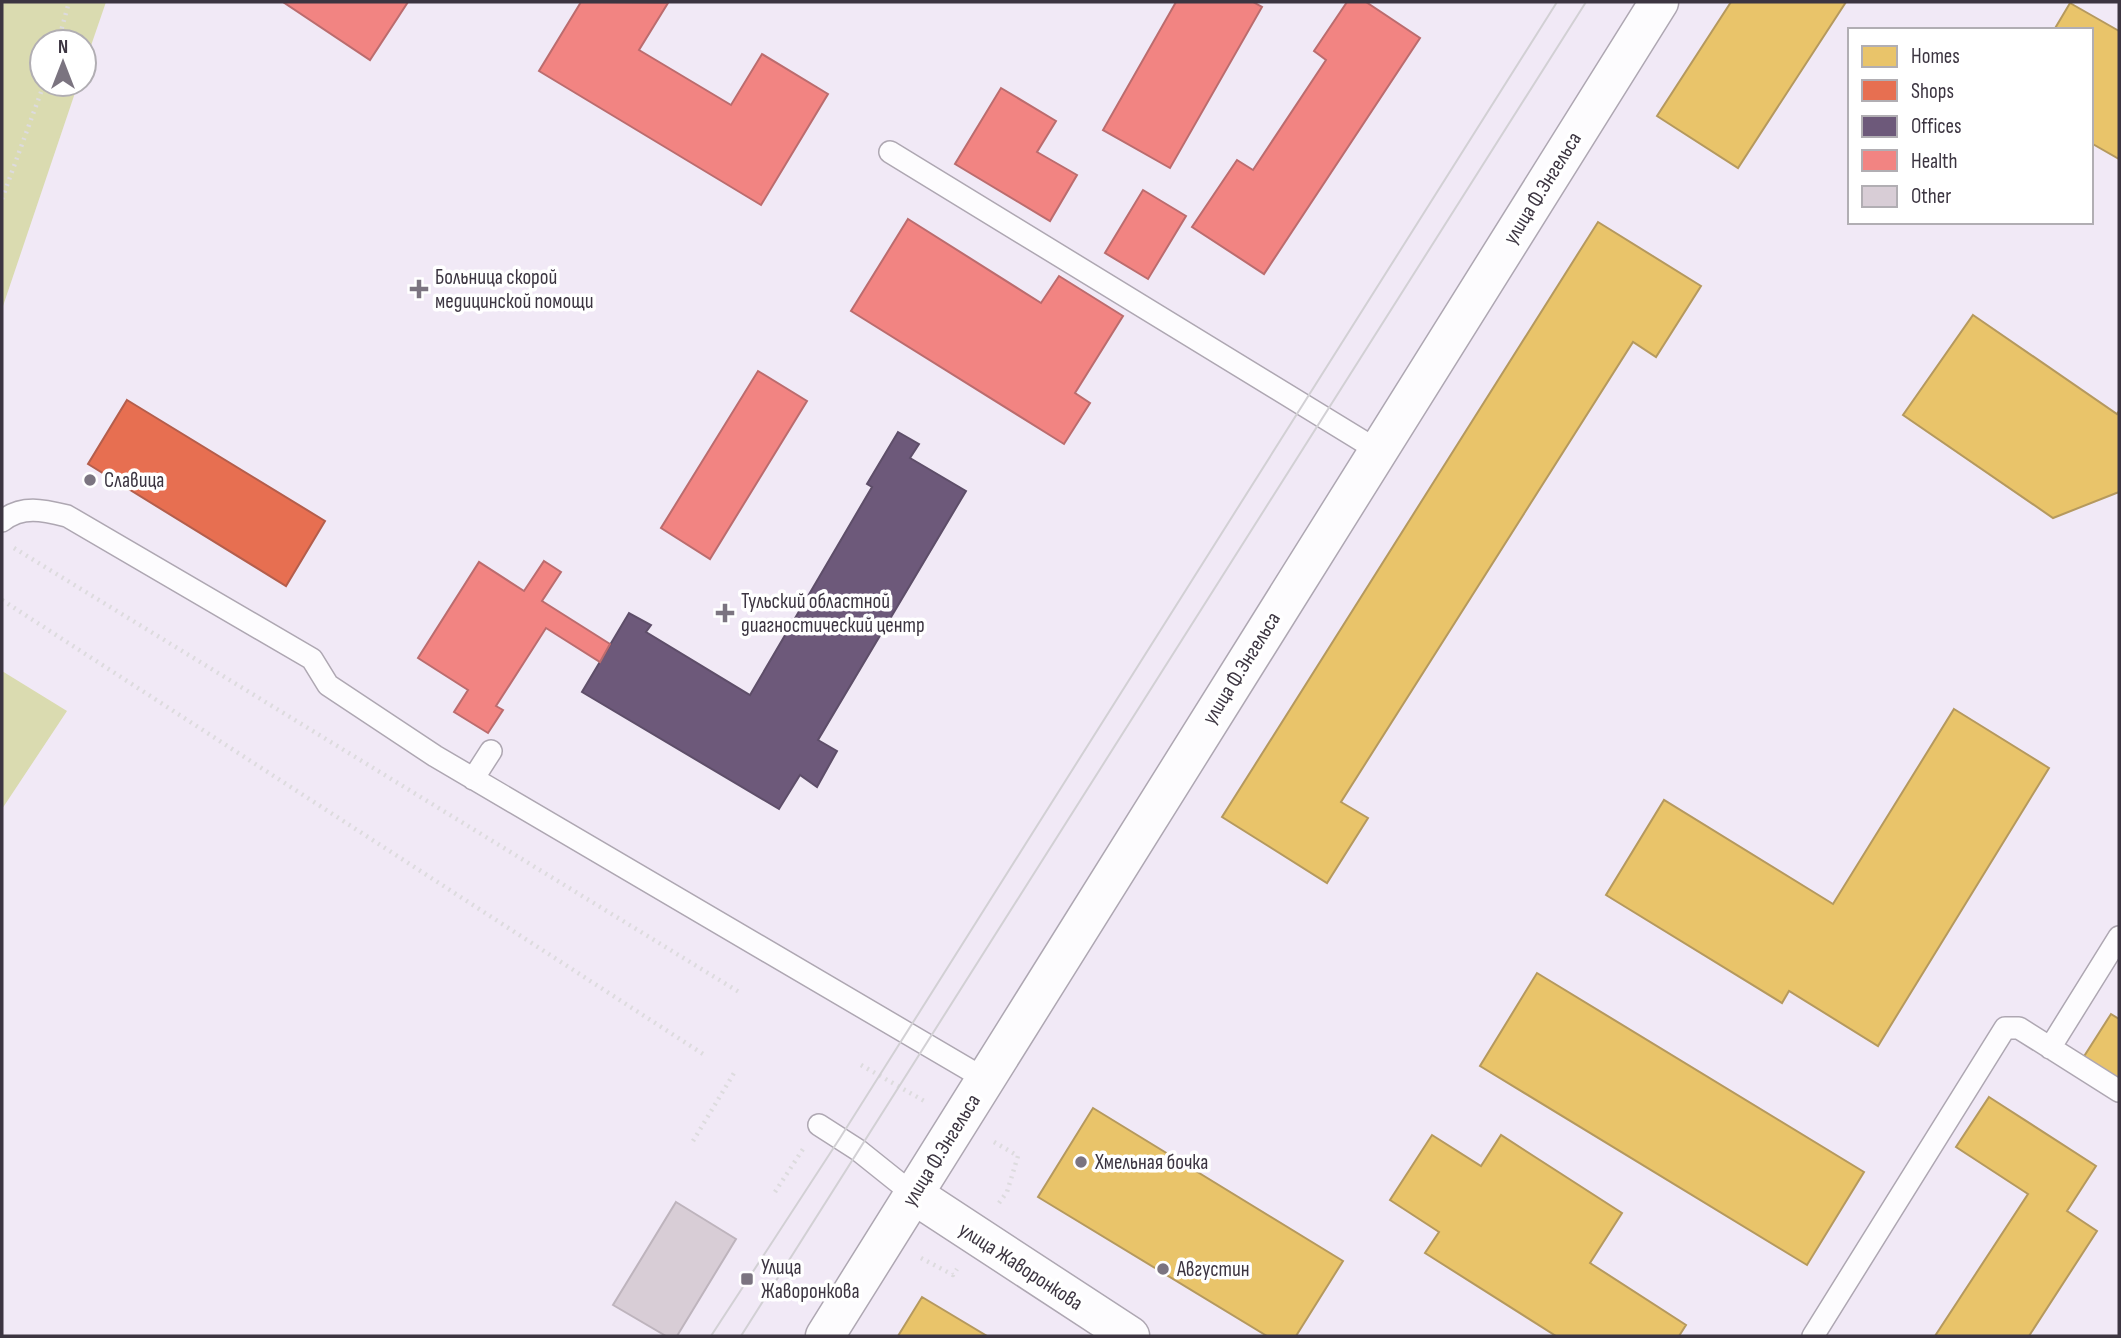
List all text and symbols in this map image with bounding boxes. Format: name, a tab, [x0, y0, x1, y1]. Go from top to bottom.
north arrow	[28, 28, 98, 98]
legend	[1848, 28, 2093, 224]
text: N	[58, 36, 68, 59]
text: Homes	[1911, 44, 1960, 69]
text: Shops	[1911, 79, 1954, 104]
text: Offices	[1911, 114, 1962, 139]
street label: улица Ф.Энгельса	[1498, 128, 1587, 249]
text: Health	[1911, 149, 1958, 174]
text: Other	[1911, 184, 1951, 209]
place label: Больница скорой медицинской помощи	[435, 265, 593, 314]
marker: Больница скорой медицинской помощи	[409, 279, 429, 299]
place label: Славица	[104, 468, 164, 493]
marker: Славица	[82, 472, 98, 488]
place label: Тульский областной диагностический центр	[741, 589, 925, 638]
marker: Тульский областной диагностический центр	[715, 603, 735, 623]
street label: улица Ф.Энгельса	[1197, 608, 1286, 729]
street label: улица Ф.Энгельса	[897, 1090, 986, 1211]
place label: Хмельная бочка	[1094, 1150, 1208, 1175]
marker: Хмельная бочка	[1073, 1154, 1089, 1170]
street label: улица Жаворонкова	[954, 1217, 1088, 1316]
place label: Улица Жаворонкова	[761, 1255, 860, 1304]
place label: Августин	[1176, 1257, 1250, 1282]
marker: Августин	[1155, 1261, 1171, 1277]
marker: Улица Жаворонкова	[739, 1271, 755, 1287]

